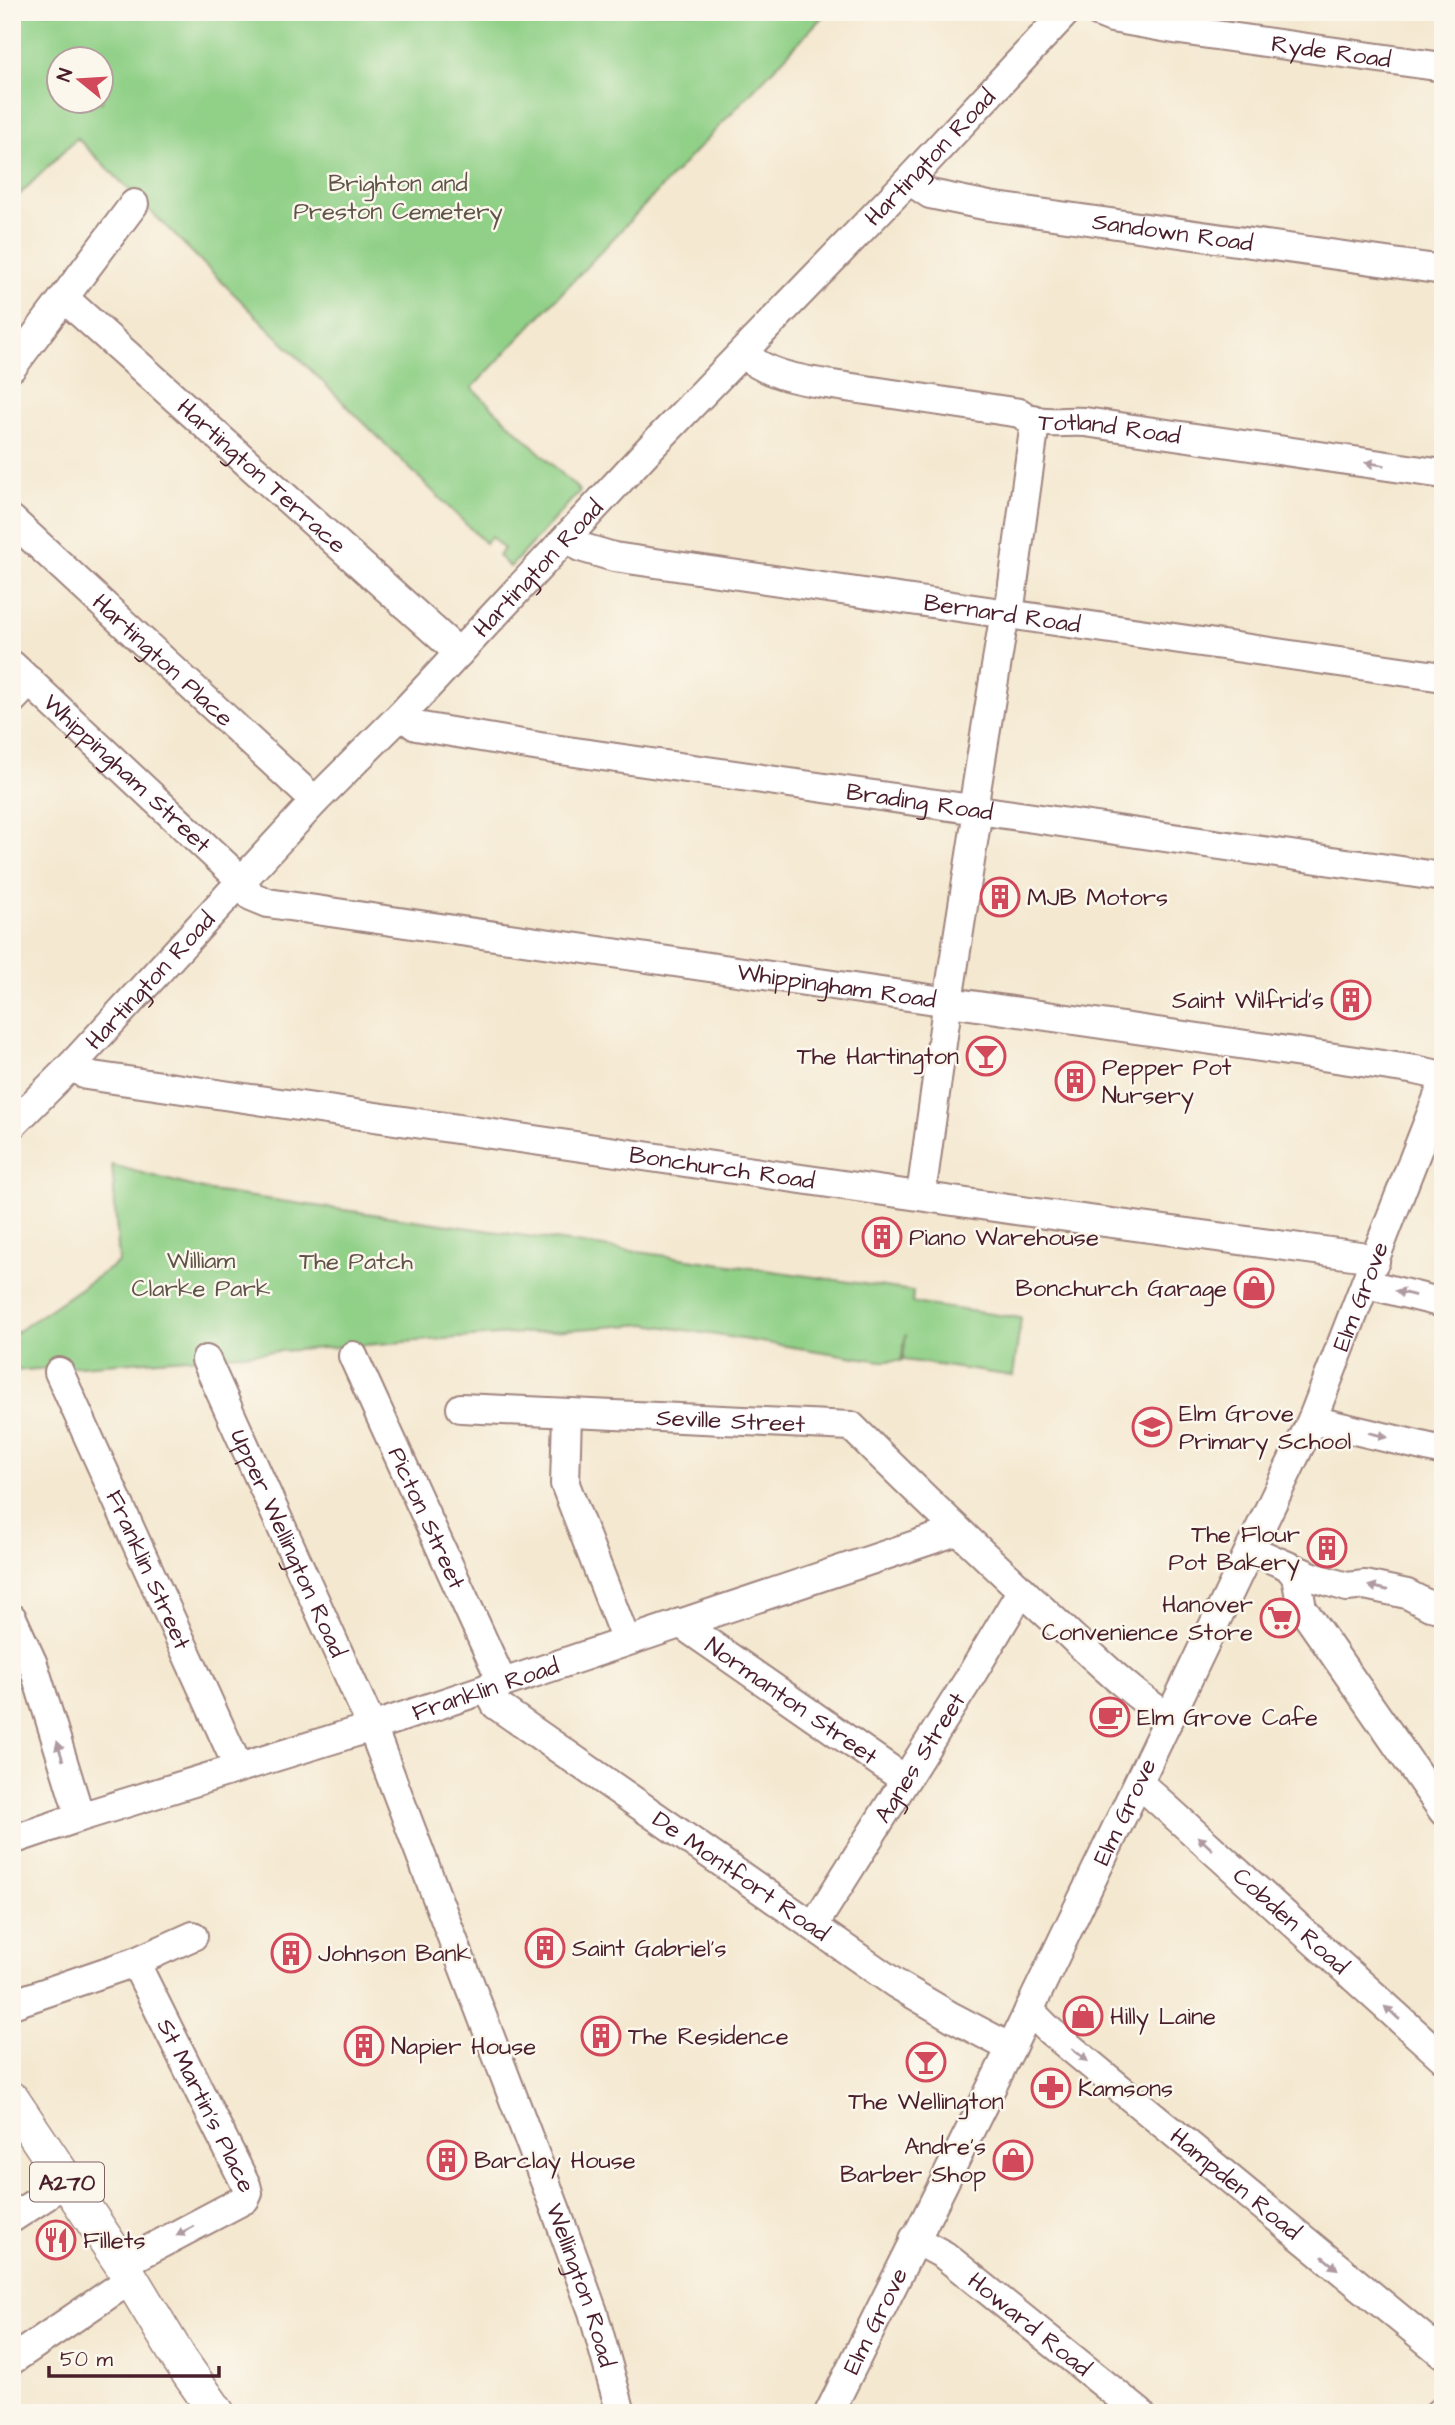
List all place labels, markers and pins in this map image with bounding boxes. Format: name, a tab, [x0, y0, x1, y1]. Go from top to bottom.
building icon: MJB Motors	[979, 876, 1021, 918]
place label: MJB Motors	[1027, 881, 1168, 915]
building icon: Saint Wilfrid's	[1330, 979, 1372, 1021]
place label: Saint Wilfrid's	[1172, 984, 1324, 1018]
bar icon: The Hartington	[965, 1035, 1007, 1077]
place label: The Hartington	[797, 1040, 959, 1075]
place label: Pepper Pot Nursery	[1102, 1051, 1232, 1114]
building icon: Pepper Pot Nursery	[1054, 1060, 1096, 1102]
building icon: Piano Warehouse	[861, 1216, 903, 1258]
place label: Piano Warehouse	[909, 1221, 1099, 1255]
shop icon: Bonchurch Garage	[1233, 1267, 1275, 1309]
place label: Bonchurch Garage	[1016, 1272, 1227, 1307]
place label: Elm Grove Primary School	[1179, 1397, 1351, 1460]
school or university icon: Elm Grove Primary School	[1131, 1406, 1173, 1448]
place label: The Flour Pot Bakery	[1168, 1518, 1300, 1581]
building icon: The Flour Pot Bakery	[1306, 1527, 1348, 1569]
place label: Hanover Convenience Store	[1042, 1588, 1253, 1650]
supermarket icon: Hanover Convenience Store	[1259, 1597, 1301, 1639]
cafe icon: Elm Grove Cafe	[1089, 1696, 1131, 1738]
place label: Elm Grove Cafe	[1137, 1701, 1318, 1735]
building icon: Saint Gabriel's	[524, 1927, 566, 1969]
building icon: Johnson Bank	[270, 1932, 312, 1974]
place label: Saint Gabriel's	[572, 1932, 726, 1966]
place label: Johnson Bank	[318, 1937, 472, 1971]
shop icon: Hilly Laine	[1062, 1995, 1104, 2037]
place label: Hilly Laine	[1110, 2000, 1216, 2035]
building icon: The Residence	[580, 2015, 622, 2057]
place label: The Residence	[628, 2020, 789, 2054]
building icon: Napier House	[343, 2025, 385, 2067]
place label: Napier House	[391, 2030, 536, 2064]
bar icon: The Wellington	[905, 2041, 947, 2083]
pharmacy icon: Kamsons	[1030, 2067, 1072, 2109]
place label: Kamsons	[1078, 2072, 1173, 2106]
place label: The Wellington	[848, 2085, 1004, 2120]
place label: Andre's Barber Shop	[840, 2130, 986, 2192]
building icon: Barclay House	[426, 2139, 468, 2181]
shop icon: Andre's Barber Shop	[992, 2139, 1034, 2181]
place label: Barclay House	[474, 2144, 636, 2179]
restaurant icon: Fillets	[35, 2219, 77, 2261]
place label: Fillets	[83, 2224, 146, 2258]

